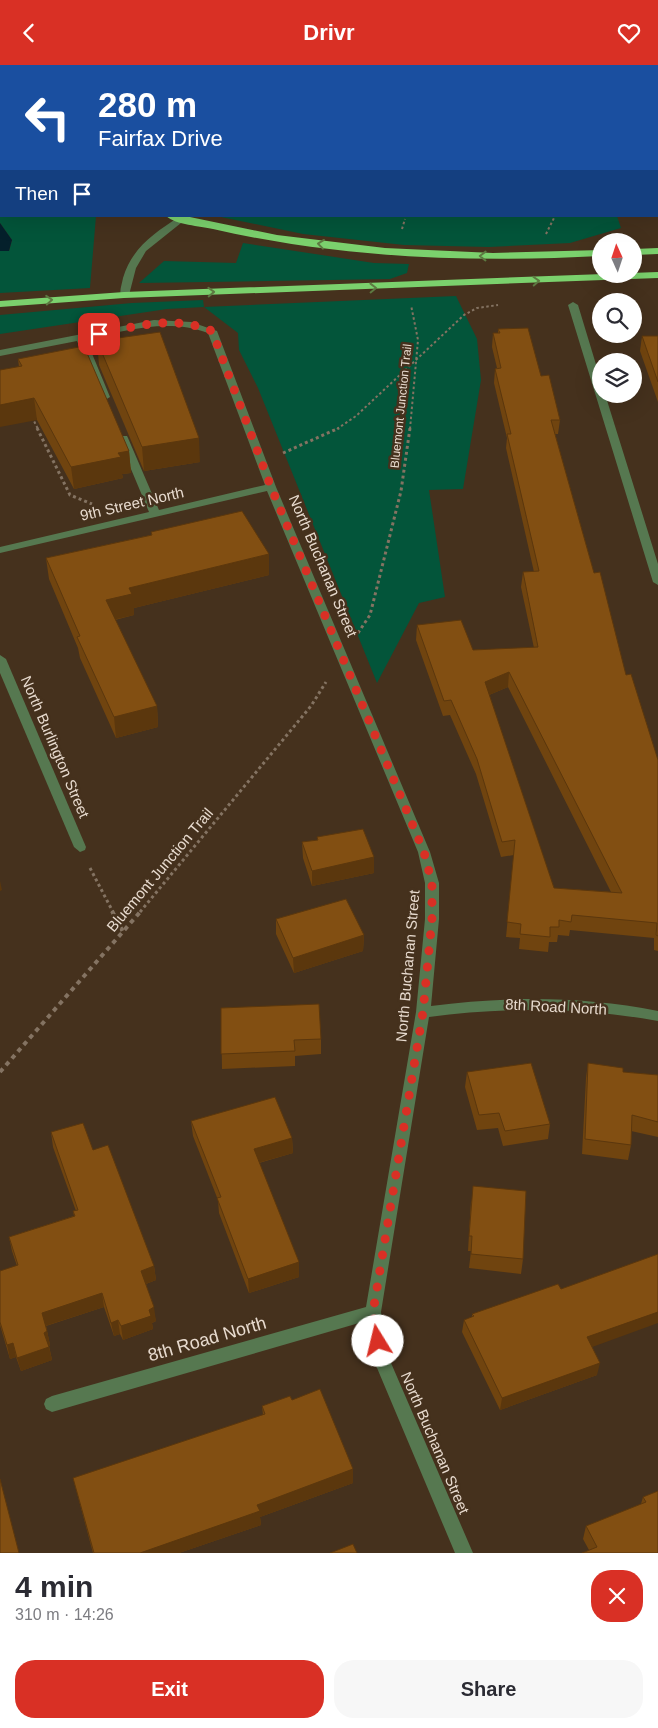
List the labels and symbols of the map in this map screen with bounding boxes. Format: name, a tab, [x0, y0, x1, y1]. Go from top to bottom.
north arrow	[592, 233, 642, 283]
one-way arrow	[316, 239, 324, 250]
one-way arrow	[478, 251, 486, 261]
one-way arrow	[532, 276, 540, 287]
one-way arrow	[370, 282, 378, 293]
one-way arrow	[207, 286, 215, 297]
one-way arrow	[45, 295, 53, 306]
pin	[78, 313, 120, 355]
street label: Bluemont Junction Trail	[388, 343, 414, 469]
street label: 9th Street North	[78, 483, 185, 524]
street label: North Buchanan Street	[286, 492, 361, 640]
street label: North Burlington Street	[18, 673, 93, 821]
street label: Bluemont Junction Trail	[103, 804, 216, 935]
street label: North Buchanan Street	[392, 888, 423, 1043]
street label: 8th Road North	[505, 995, 607, 1018]
street label: 8th Road North	[146, 1313, 268, 1365]
position arrow	[351, 1314, 403, 1366]
street label: North Buchanan Street	[398, 1369, 473, 1517]

